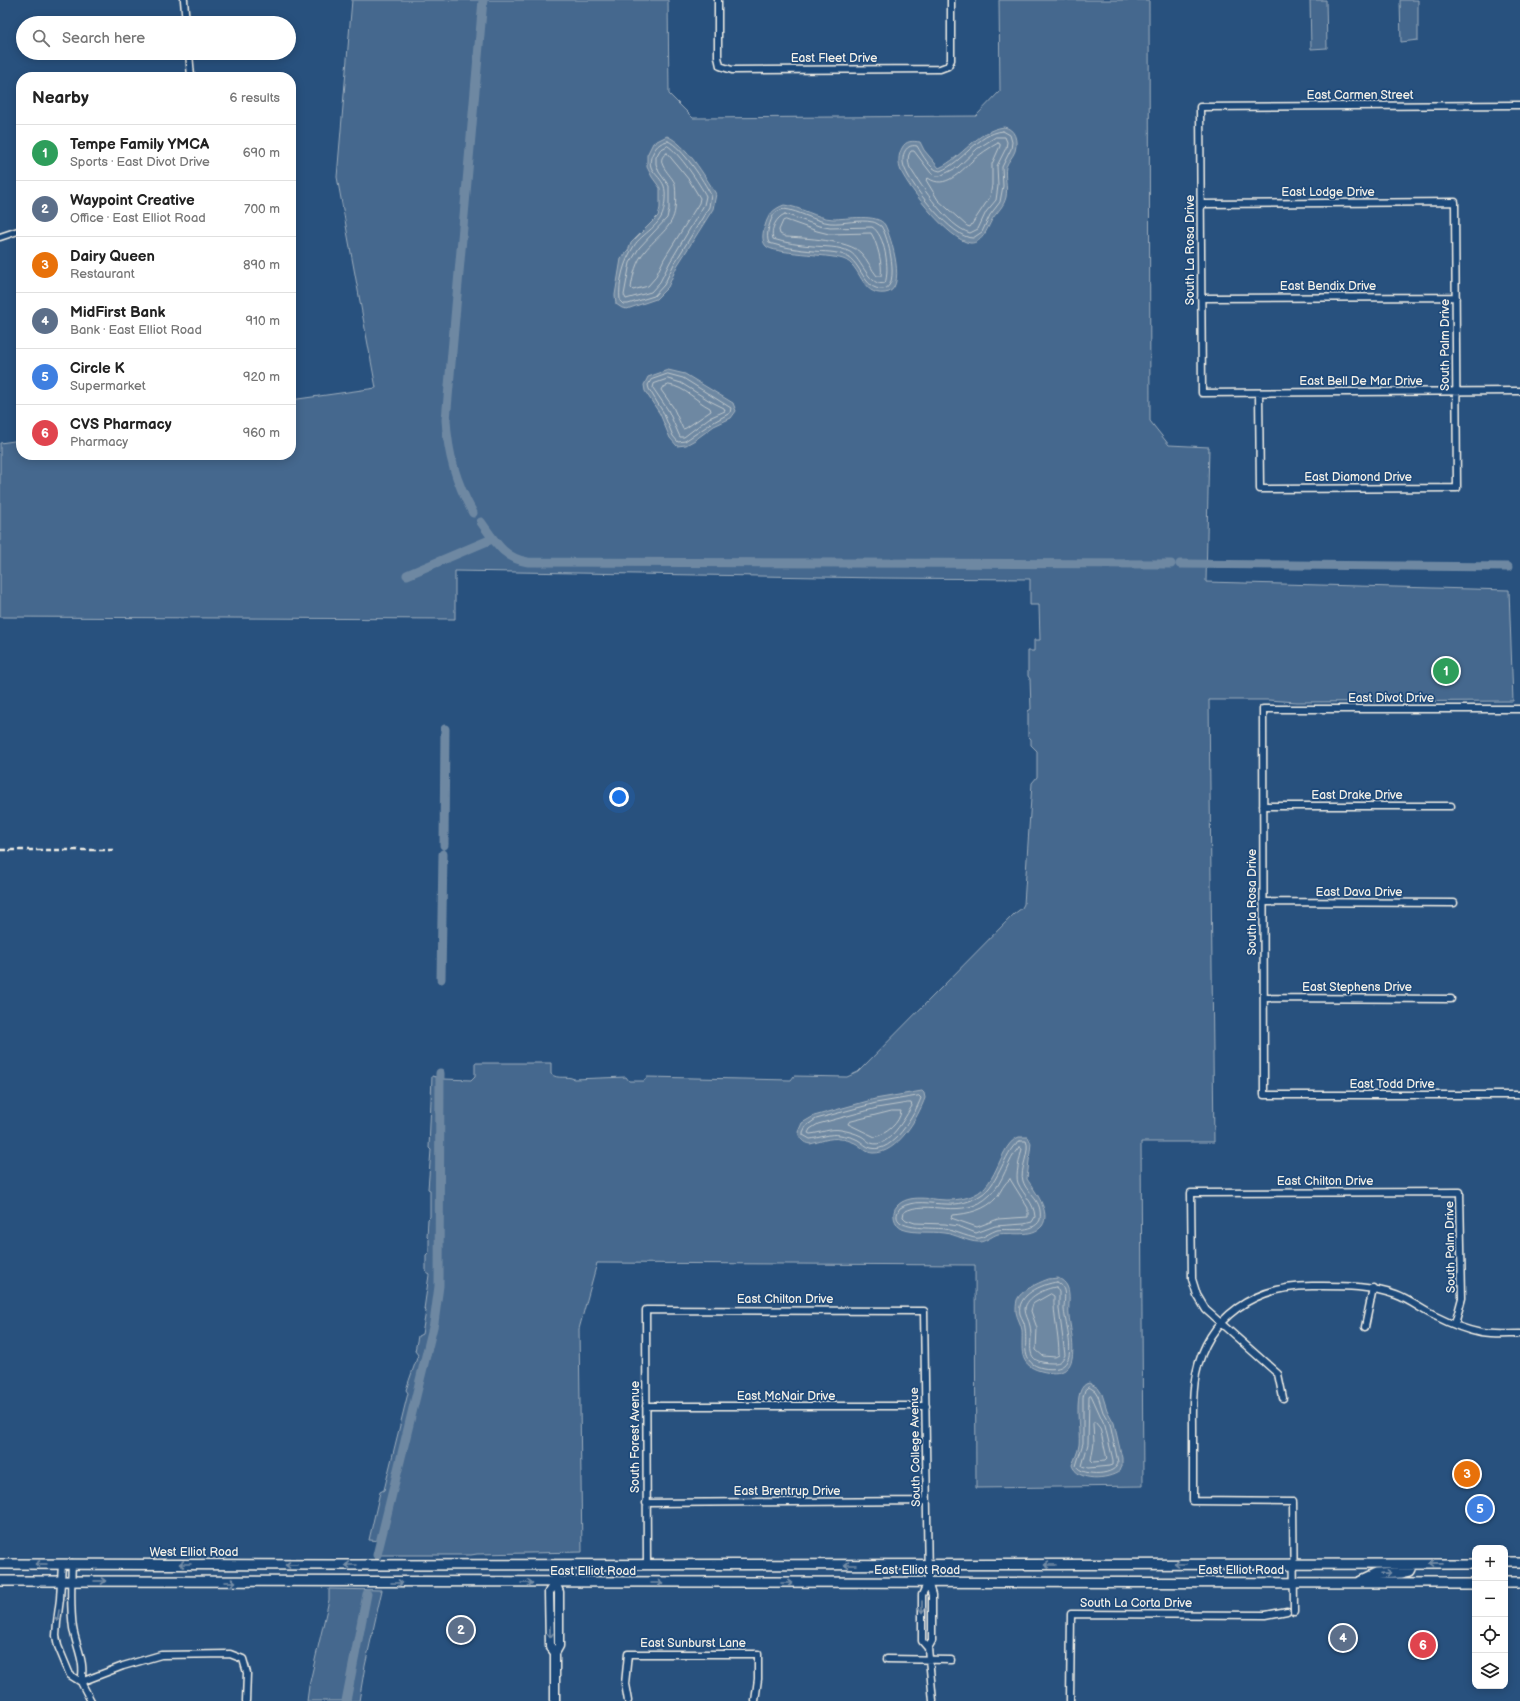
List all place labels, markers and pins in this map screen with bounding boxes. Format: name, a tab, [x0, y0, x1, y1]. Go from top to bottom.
pin: 1	[1433, 656, 1459, 686]
pin: 3	[1454, 1459, 1480, 1489]
pin: 5	[1467, 1494, 1493, 1524]
pin: 2	[448, 1615, 474, 1645]
pin: 4	[1330, 1623, 1356, 1653]
pin: 6	[1410, 1630, 1436, 1660]

